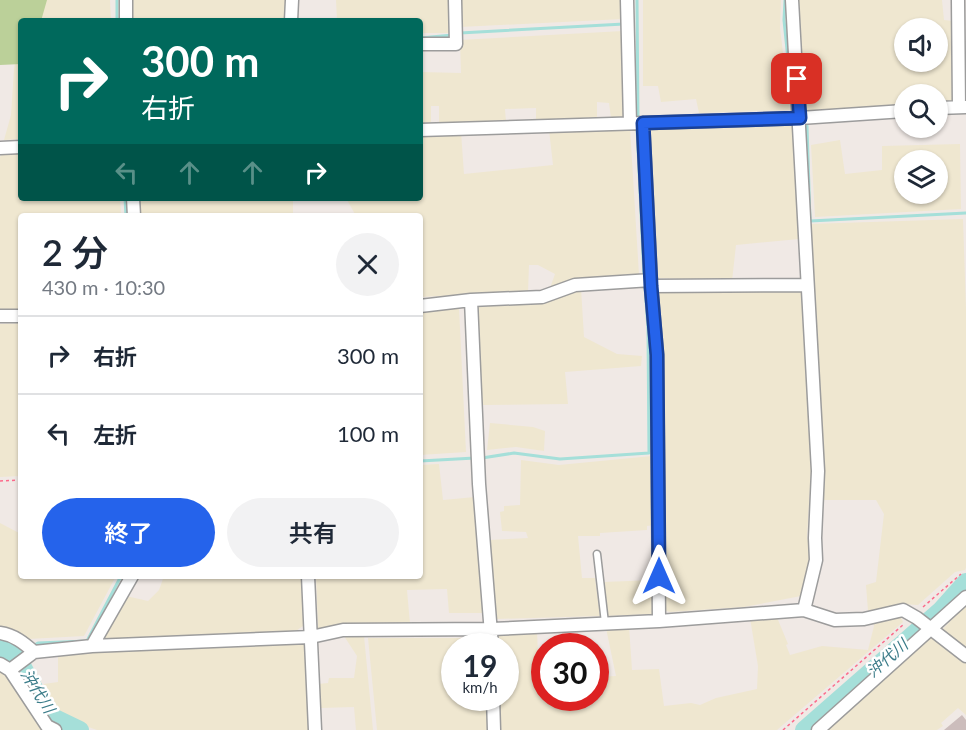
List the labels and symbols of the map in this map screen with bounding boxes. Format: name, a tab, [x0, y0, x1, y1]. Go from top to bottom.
pin	[771, 53, 822, 104]
position arrow	[627, 544, 691, 608]
speed limit sign: 30	[531, 633, 609, 711]
water label: 沖代川	[862, 633, 913, 681]
water label: 沖代川	[18, 665, 60, 718]

